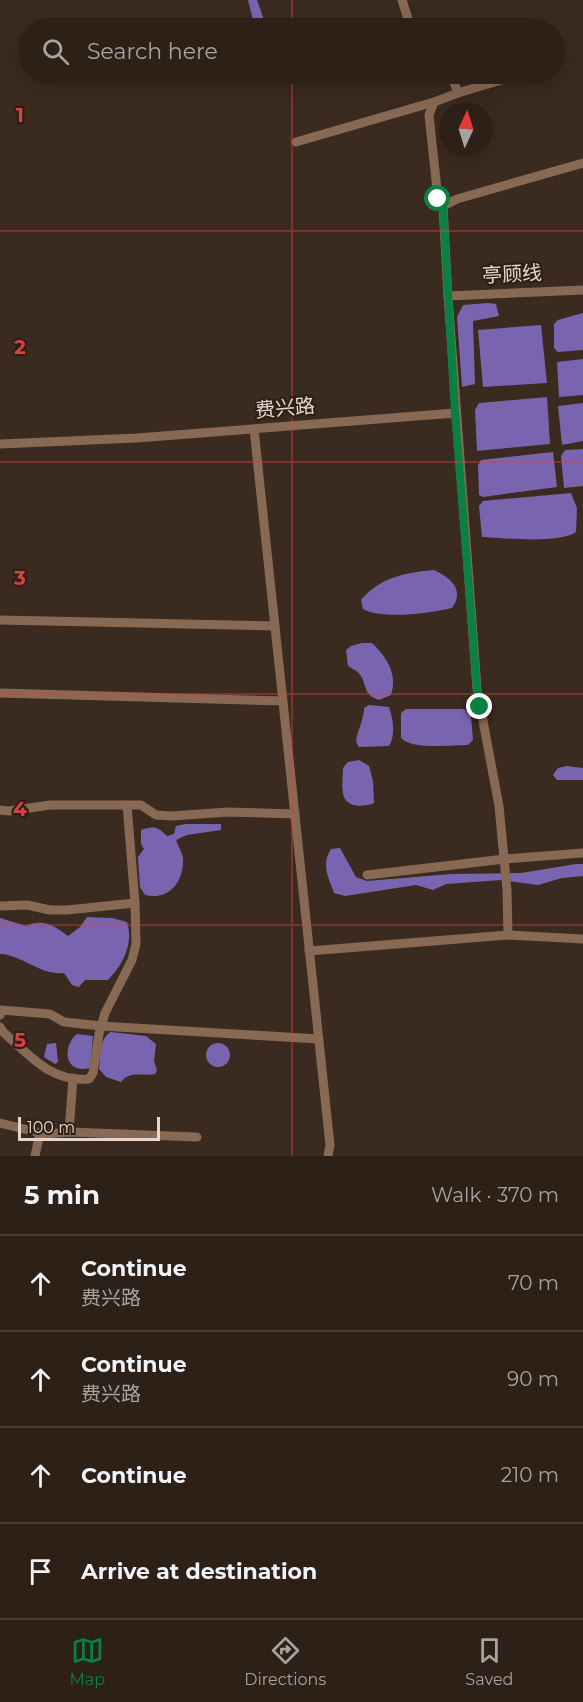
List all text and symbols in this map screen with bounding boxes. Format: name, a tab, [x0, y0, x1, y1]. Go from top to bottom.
search box	[18, 18, 565, 84]
icon: search	[39, 35, 72, 68]
text: Search here	[87, 38, 218, 65]
north arrow	[439, 102, 493, 156]
text: 1	[16, 103, 24, 127]
route start	[424, 185, 450, 211]
street label: 亭顾线	[481, 260, 543, 288]
text: 2	[14, 335, 26, 359]
street label: 费兴路	[254, 393, 316, 423]
text: 3	[13, 566, 26, 590]
route end	[466, 693, 492, 719]
text: 4	[13, 797, 27, 821]
text: 5	[14, 1028, 26, 1052]
scale bar	[18, 1114, 160, 1142]
text: 100 m	[27, 1118, 75, 1137]
text: 5 min	[24, 1179, 100, 1211]
text: Walk · 370 m	[431, 1183, 559, 1207]
text: Continue	[81, 1255, 187, 1282]
icon: ahead	[24, 1267, 57, 1300]
text: 70 m	[508, 1271, 559, 1295]
text: 费兴路	[81, 1286, 141, 1310]
text: Continue	[81, 1351, 187, 1378]
icon: ahead	[24, 1363, 57, 1396]
text: 90 m	[507, 1367, 559, 1391]
text: 费兴路	[81, 1382, 141, 1406]
icon: ahead	[24, 1459, 57, 1492]
text: Continue	[81, 1462, 187, 1489]
text: 210 m	[501, 1463, 559, 1487]
icon: arrive	[24, 1555, 57, 1588]
text: Arrive at destination	[81, 1558, 317, 1585]
tab: Map	[70, 1634, 105, 1689]
tab: Directions	[244, 1634, 326, 1689]
tab: Saved	[465, 1634, 513, 1689]

